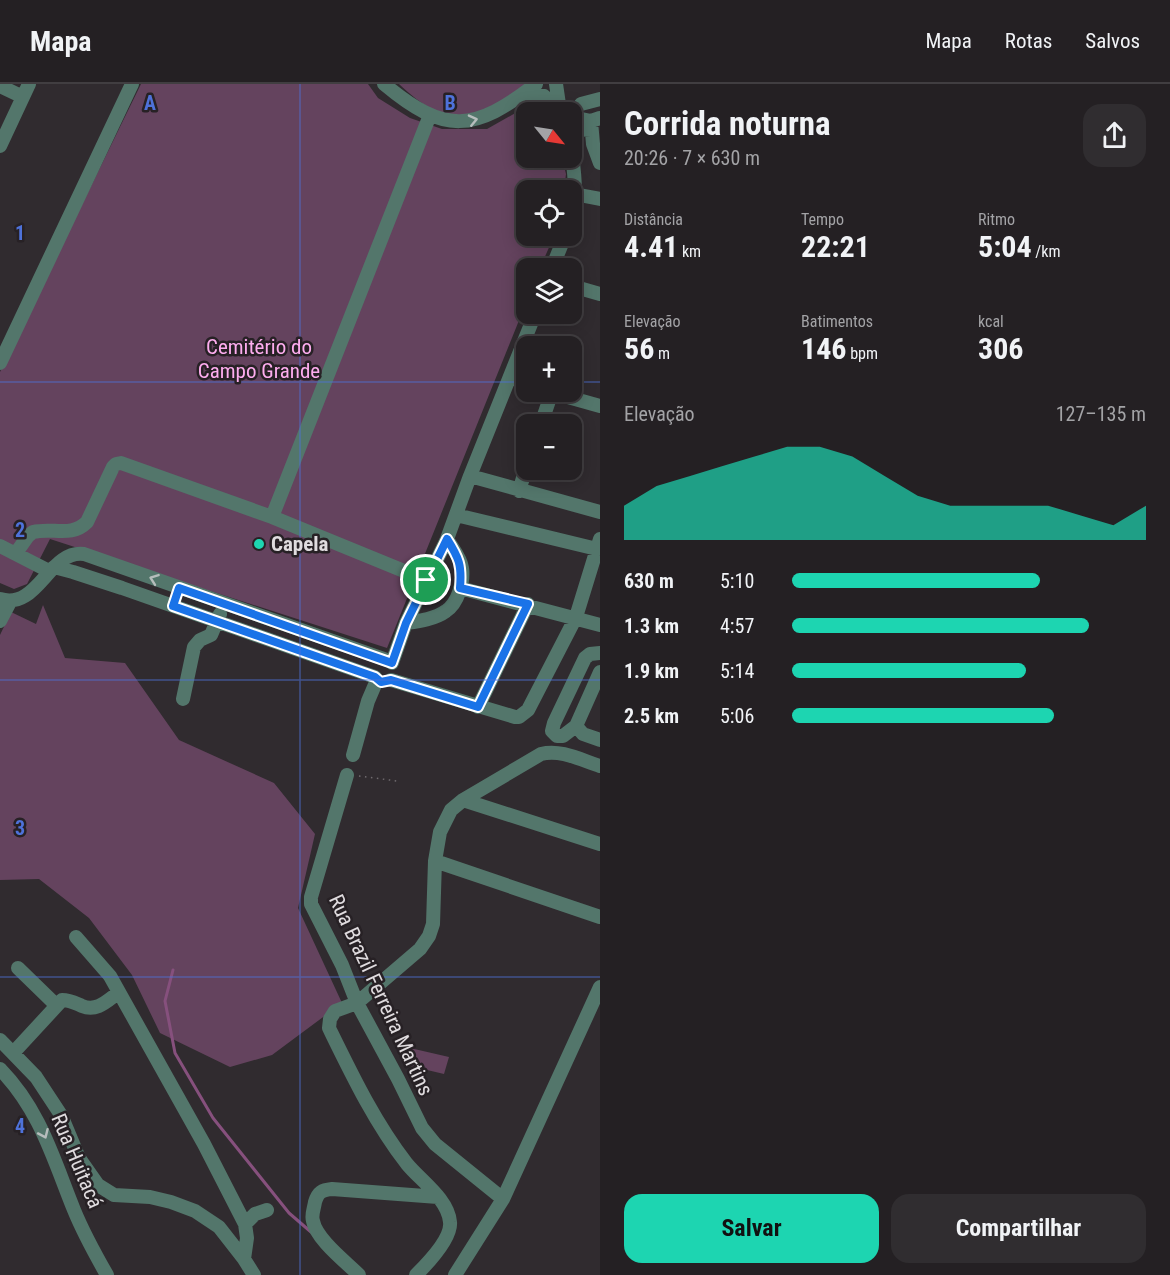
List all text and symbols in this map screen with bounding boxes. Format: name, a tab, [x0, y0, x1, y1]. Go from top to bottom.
text: Mapa	[30, 25, 91, 58]
text: Mapa	[925, 29, 972, 53]
text: Rotas	[1005, 29, 1052, 53]
text: Salvos	[1085, 29, 1140, 53]
text: A	[144, 91, 156, 115]
text: B	[444, 91, 456, 115]
north arrow	[516, 102, 582, 168]
map controls	[516, 102, 582, 480]
text: Corrida noturna	[624, 104, 831, 143]
button: share	[1083, 104, 1146, 167]
one-way arrow	[468, 114, 478, 127]
text: 20:26 · 7 × 630 m	[624, 146, 760, 170]
button: locate	[516, 180, 582, 246]
text: Distância	[624, 210, 683, 229]
text: Tempo	[801, 210, 844, 229]
text: Ritmo	[978, 210, 1015, 229]
text: 1	[15, 221, 25, 245]
text: 4.41	[624, 229, 678, 264]
text: 22:21	[801, 229, 870, 264]
text: 5:04	[978, 229, 1032, 264]
text: km	[678, 242, 701, 261]
text: /km	[1032, 242, 1061, 261]
button: layers	[516, 258, 582, 324]
text: Elevação	[624, 312, 681, 331]
text: Batimentos	[801, 312, 873, 331]
text: kcal	[978, 312, 1004, 331]
text: 56	[624, 331, 654, 366]
text: 146	[801, 331, 846, 366]
text: 306	[978, 331, 1023, 366]
park label: Cemitério do Campo Grande	[198, 335, 320, 383]
button: +	[516, 336, 582, 402]
text: m	[654, 344, 670, 363]
text: bpm	[846, 344, 878, 363]
text: Elevação	[624, 402, 695, 426]
text: 127–135 m	[1056, 402, 1146, 426]
button: −	[516, 414, 582, 480]
text: 2	[15, 518, 25, 542]
place label: Capela	[271, 532, 329, 556]
marker: Capela	[252, 537, 266, 551]
pin	[400, 554, 451, 605]
icon: arrive	[409, 563, 442, 596]
text: 630 m	[624, 569, 674, 593]
text: 5:10	[720, 569, 754, 593]
one-way arrow	[149, 574, 160, 586]
text: 1.3 km	[624, 614, 679, 638]
text: 4:57	[720, 614, 754, 638]
text: 1.9 km	[624, 659, 679, 683]
text: 5:14	[720, 659, 754, 683]
text: 2.5 km	[624, 704, 679, 728]
text: 5:06	[720, 704, 754, 728]
text: 3	[15, 816, 25, 840]
street label: Rua Brazil Ferreira Martins	[324, 891, 438, 1099]
street label: Rua Huitacá	[46, 1110, 108, 1212]
text: 4	[15, 1114, 25, 1138]
one-way arrow	[37, 1128, 49, 1139]
button: Salvar	[624, 1194, 879, 1263]
button: Compartilhar	[891, 1194, 1146, 1263]

